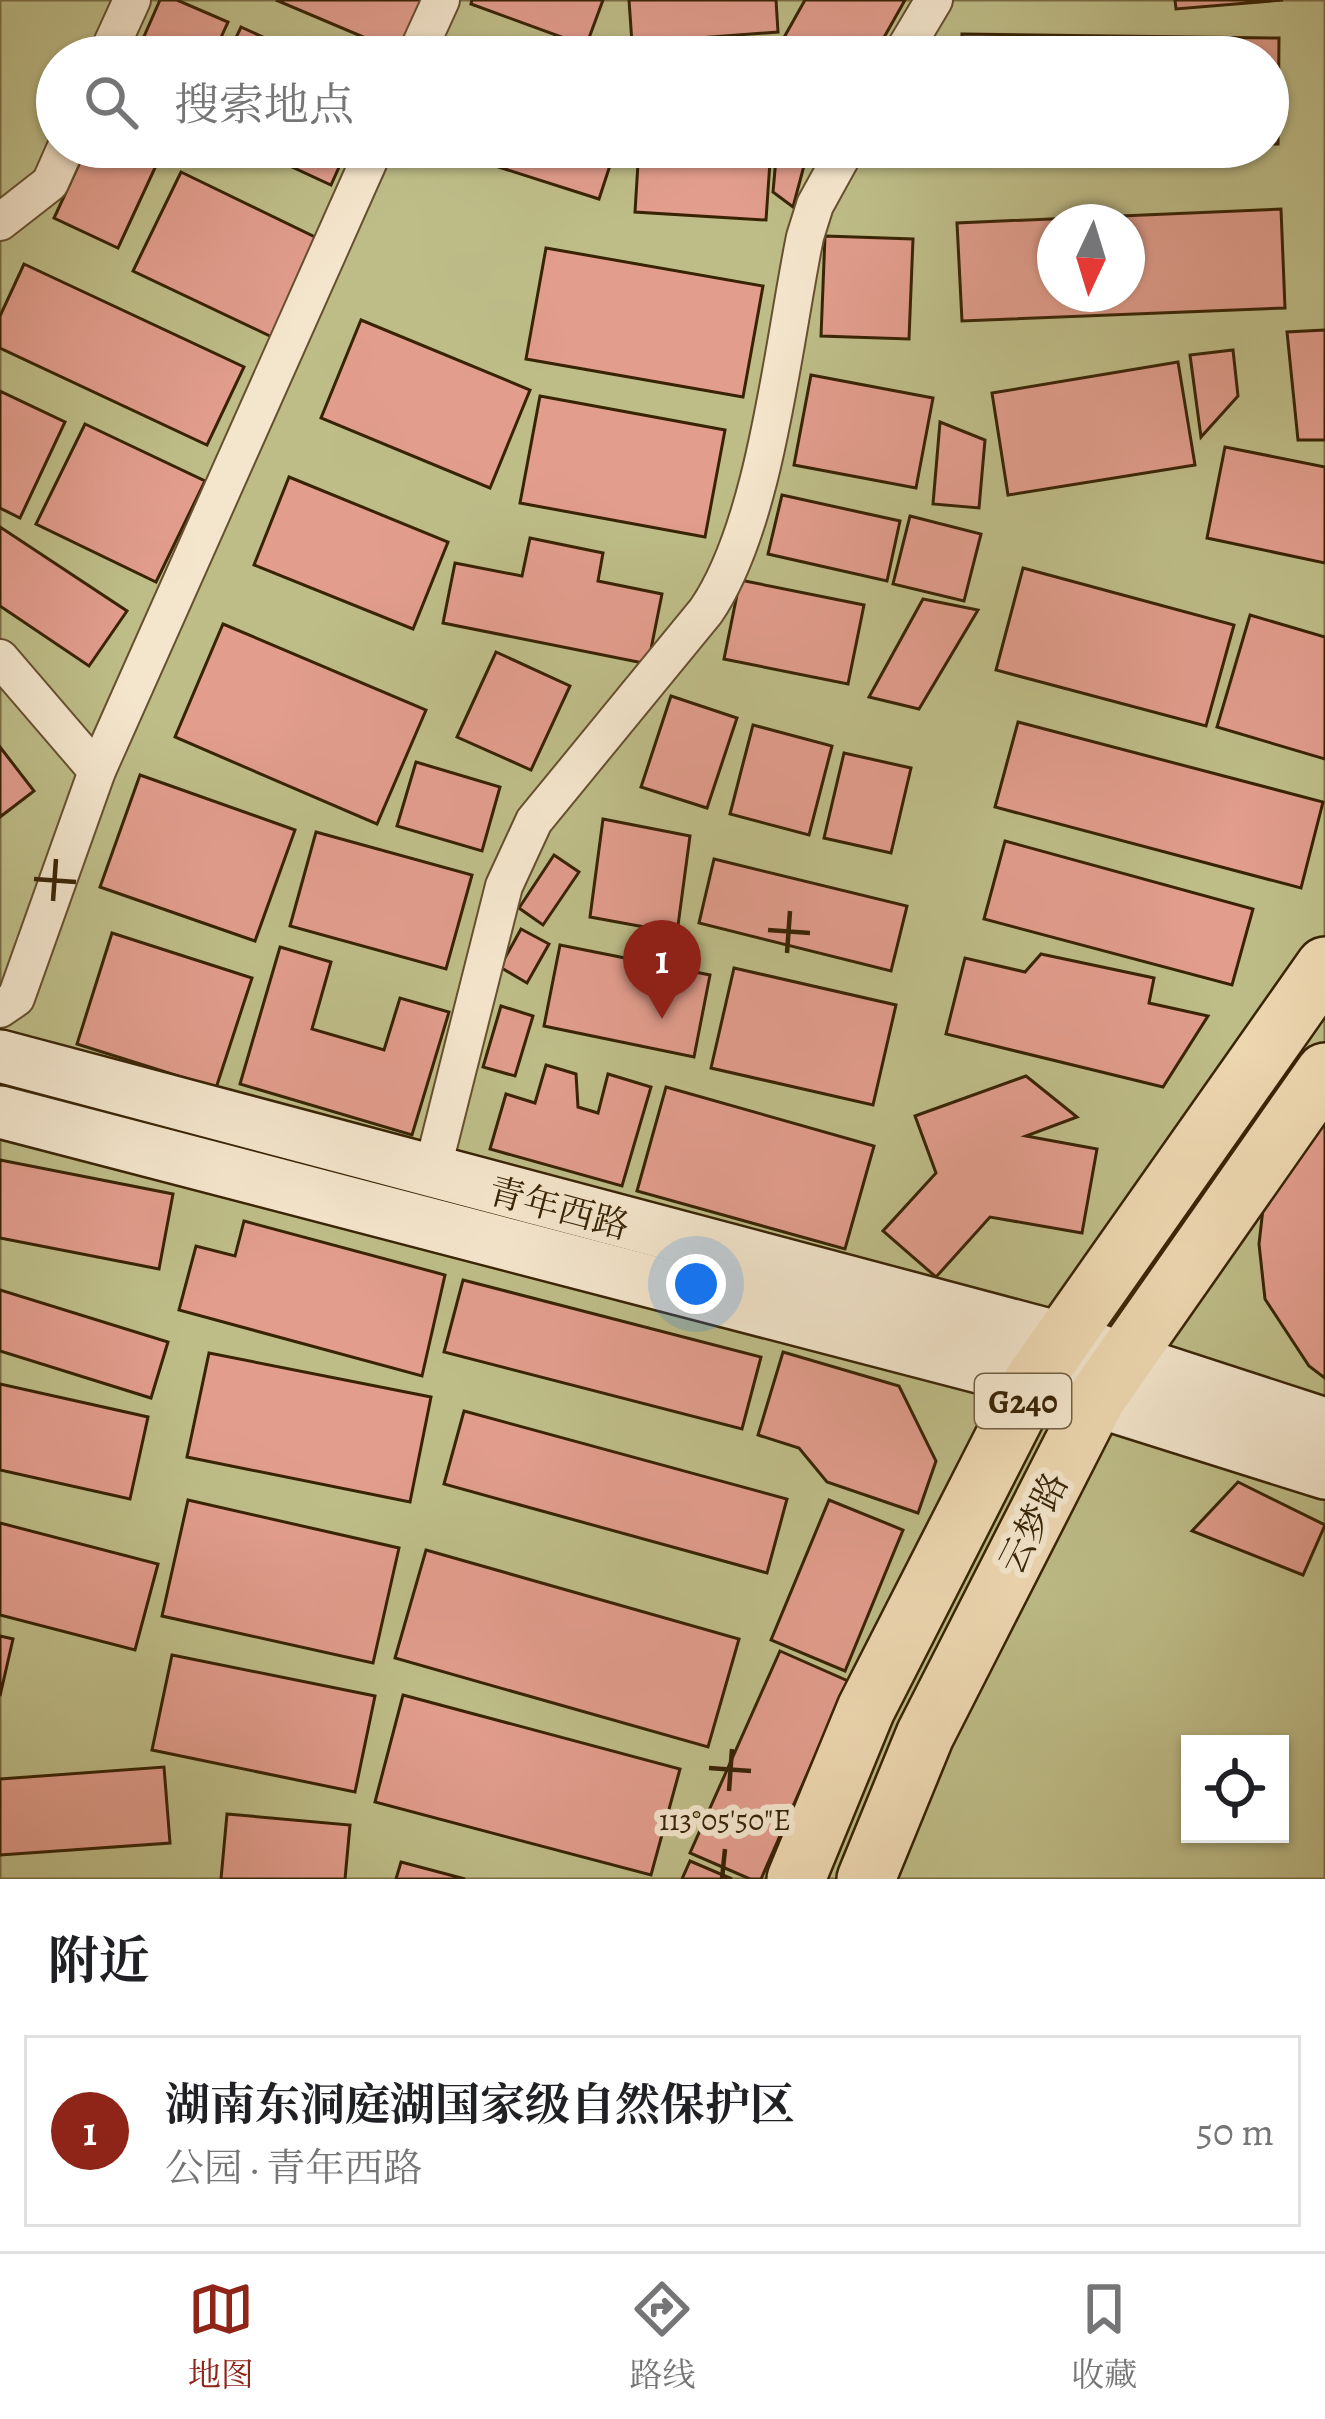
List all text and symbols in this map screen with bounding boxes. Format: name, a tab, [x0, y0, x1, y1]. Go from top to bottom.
search box	[36, 36, 1289, 168]
icon: search	[78, 69, 144, 135]
text: 搜索地点	[174, 74, 354, 136]
north arrow	[1037, 204, 1145, 312]
pin: 1	[623, 920, 701, 1019]
street label: 青年西路	[483, 1166, 635, 1250]
your location	[666, 1254, 726, 1314]
road number: G240	[975, 1374, 1071, 1428]
street label: 云梦路	[987, 1464, 1079, 1582]
map controls	[1181, 1735, 1289, 1843]
button: locate	[1181, 1735, 1289, 1843]
text: 113°05'50"E	[659, 1800, 791, 1840]
text: 附近	[48, 1926, 150, 1996]
text: 湖南东洞庭湖国家级自然保护区	[165, 2074, 795, 2136]
text: 1	[83, 2105, 97, 2158]
text: 50 m	[1196, 2105, 1274, 2158]
text: 公园 · 青年西路	[165, 2141, 422, 2194]
tab: 地图	[188, 2276, 254, 2397]
tab: 路线	[629, 2276, 695, 2397]
tab: 收藏	[1071, 2276, 1137, 2397]

